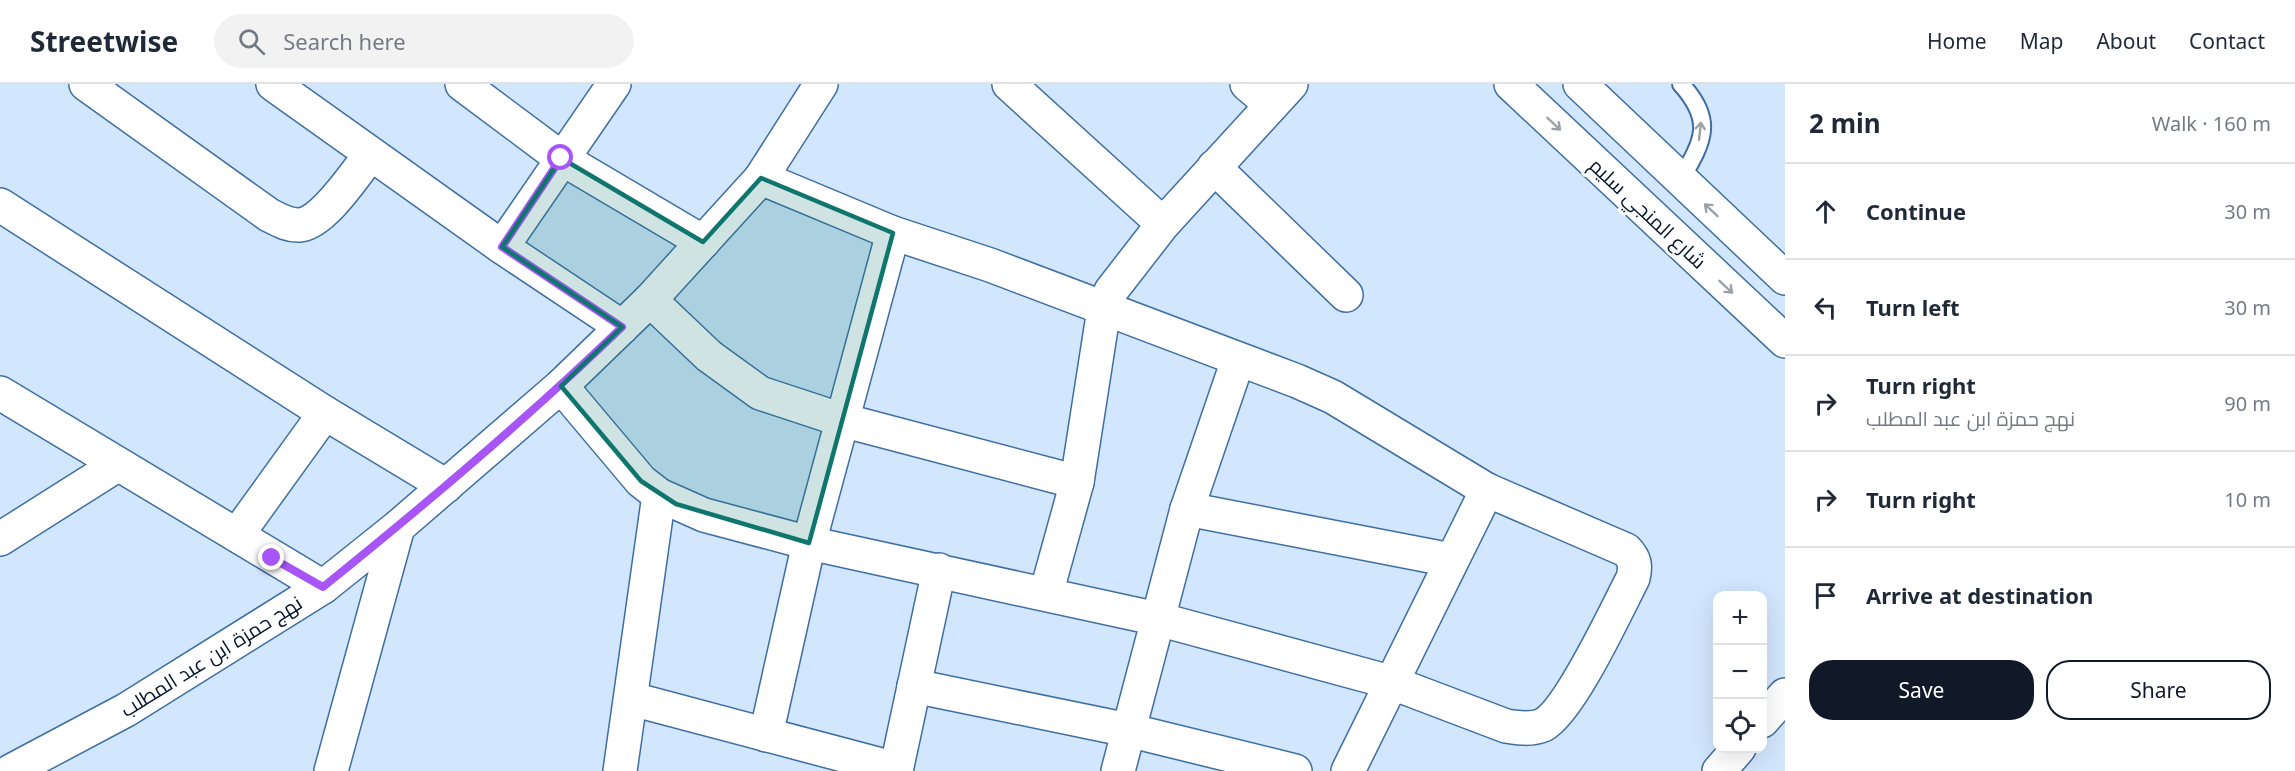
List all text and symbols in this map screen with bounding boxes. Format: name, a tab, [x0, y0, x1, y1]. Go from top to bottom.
search box	[214, 14, 634, 68]
text: Streetwise	[30, 22, 178, 60]
icon: search	[235, 25, 268, 58]
text: Search here	[283, 26, 406, 56]
text: Home	[1927, 27, 1987, 55]
text: Map	[2020, 27, 2063, 55]
text: About	[2096, 27, 2156, 55]
text: Contact	[2189, 27, 2265, 55]
text: 2 min	[1809, 105, 1881, 141]
text: Walk · 160 m	[2152, 110, 2271, 137]
one-way arrow	[1546, 117, 1561, 131]
one-way arrow	[1695, 122, 1706, 142]
route start	[547, 144, 573, 170]
street label: شارع المنجي سليم	[1582, 152, 1712, 277]
icon: ahead	[1809, 195, 1842, 228]
text: Continue	[1866, 196, 1966, 226]
text: 30 m	[2224, 198, 2271, 225]
one-way arrow	[1704, 203, 1719, 217]
one-way arrow	[1718, 280, 1733, 294]
icon: left	[1809, 291, 1842, 324]
text: Turn left	[1866, 292, 1960, 322]
text: 30 m	[2224, 294, 2271, 321]
text: Turn right	[1866, 370, 1976, 400]
icon: right	[1809, 387, 1842, 420]
text: 90 m	[2224, 390, 2271, 417]
text: نهج حمزة ابن عبد المطلب	[1866, 405, 2075, 432]
icon: right	[1809, 483, 1842, 516]
text: Turn right	[1866, 484, 1976, 514]
text: 10 m	[2224, 486, 2271, 513]
route end	[258, 544, 284, 570]
icon: arrive	[1809, 579, 1842, 612]
text: Arrive at destination	[1866, 580, 2093, 610]
street label: نهج حمزة ابن عبد المطلب	[115, 589, 307, 724]
map controls	[1713, 591, 1767, 753]
button: +	[1713, 591, 1767, 645]
button: −	[1713, 645, 1767, 699]
button: Save	[1809, 660, 2034, 720]
button: Share	[2046, 660, 2271, 720]
button: locate	[1713, 699, 1767, 753]

